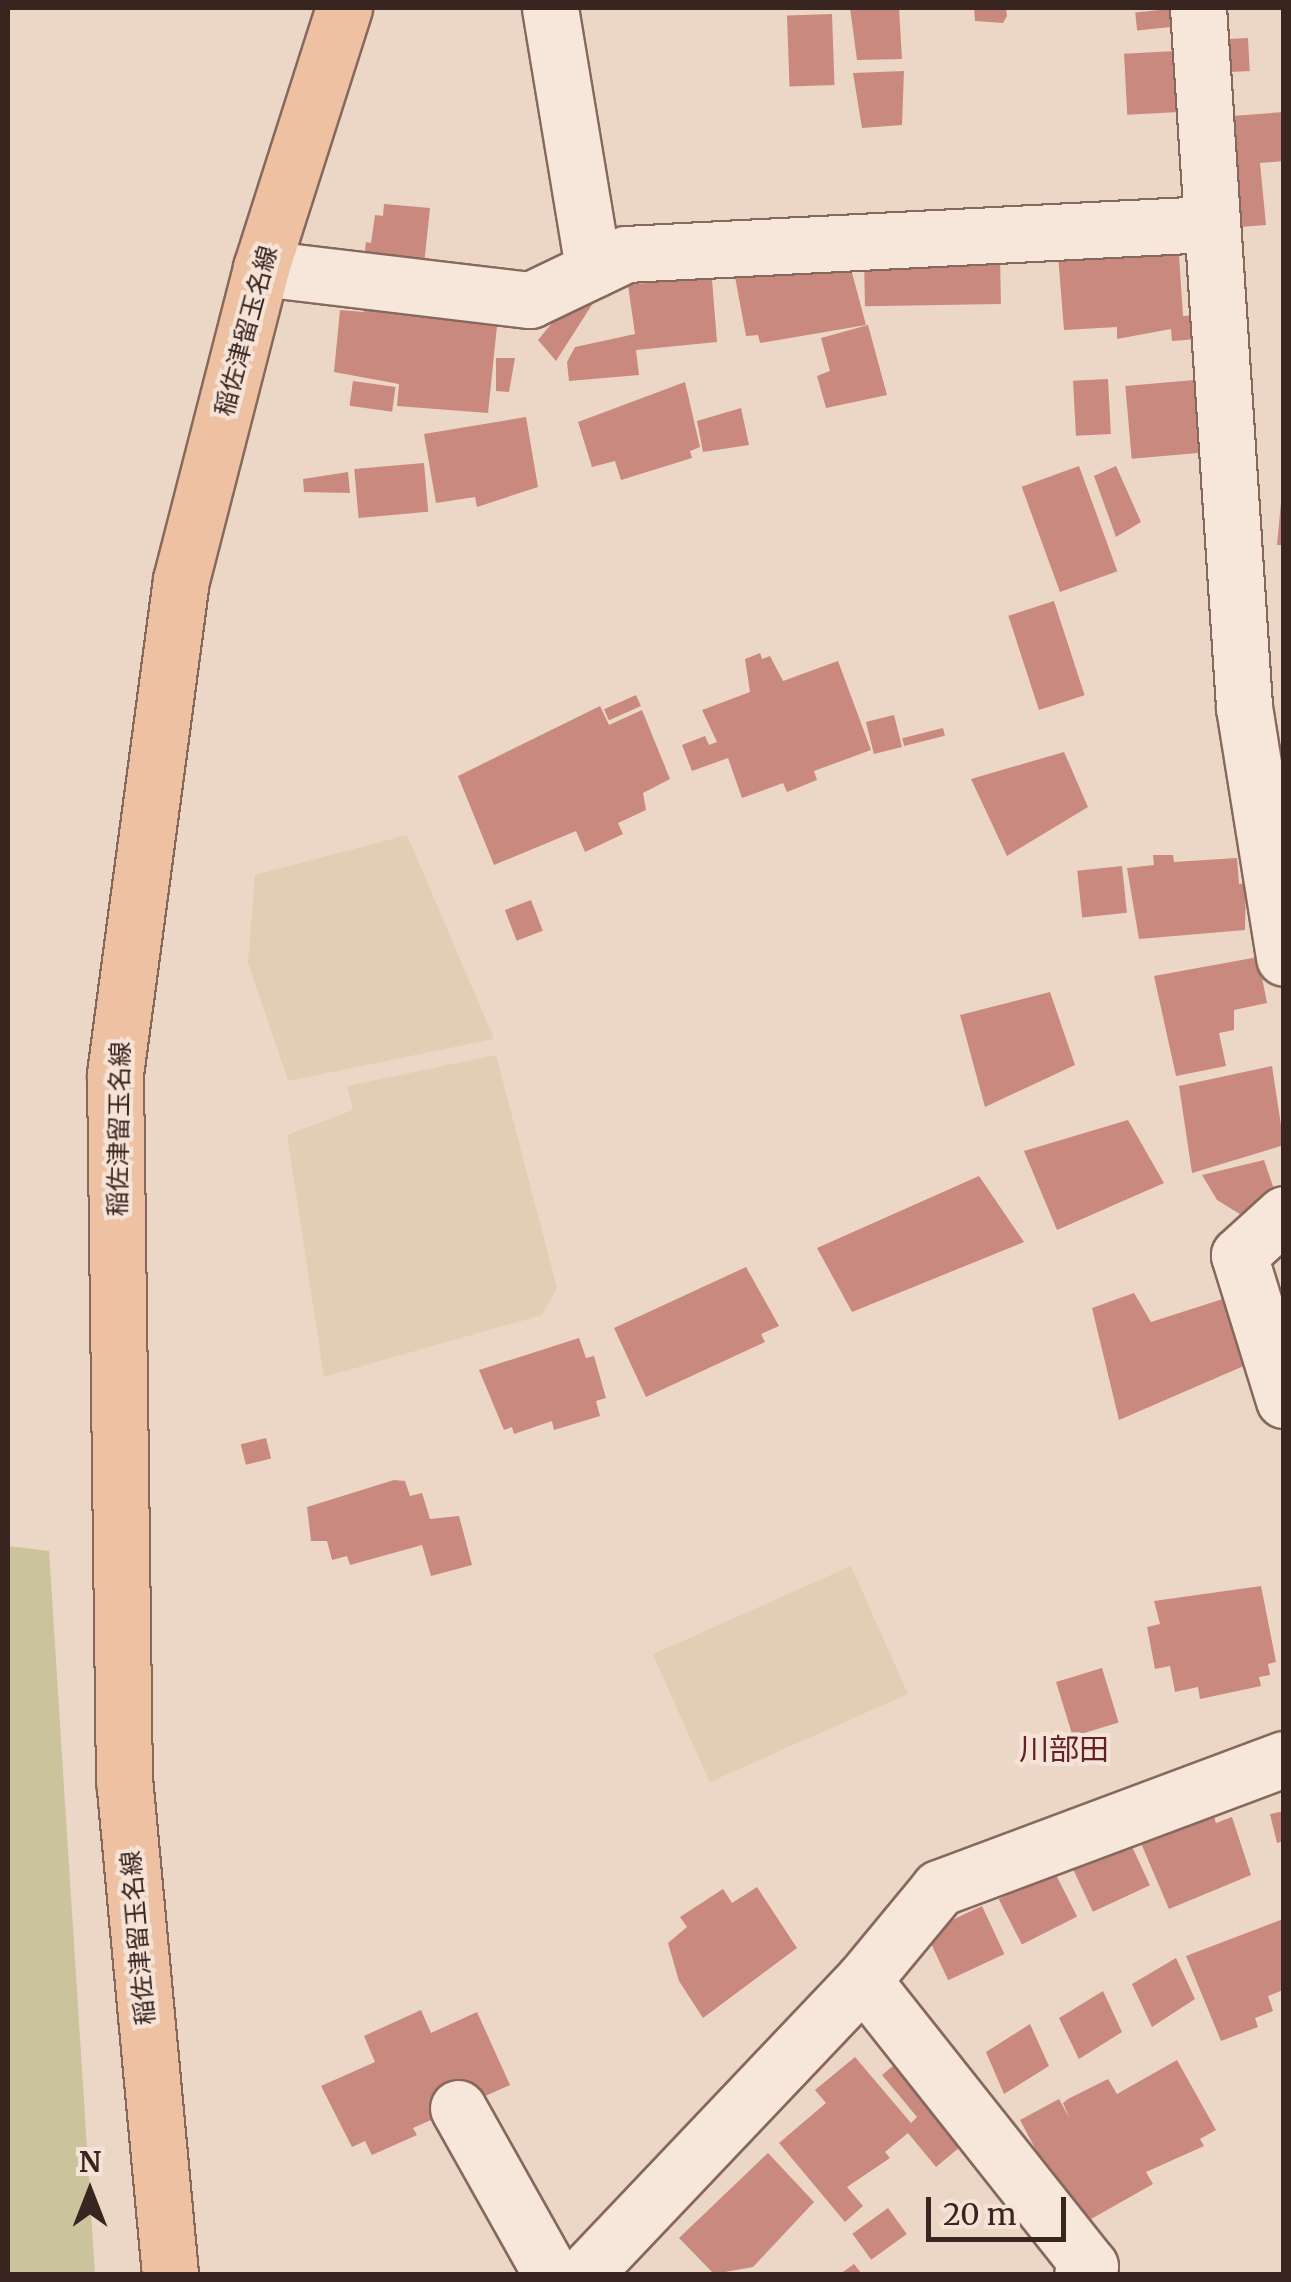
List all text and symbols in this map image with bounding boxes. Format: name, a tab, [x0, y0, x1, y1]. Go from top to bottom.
street label: 稲佐津留玉名線	[209, 243, 283, 419]
street label: 稲佐津留玉名線	[102, 1041, 136, 1217]
district label: 川部田	[1019, 1731, 1109, 1767]
street label: 稲佐津留玉名線	[115, 1850, 161, 2026]
north arrow	[40, 2142, 140, 2242]
text: N	[79, 2144, 101, 2180]
scale bar	[931, 2177, 1071, 2239]
text: 20 m	[943, 2195, 1016, 2233]

